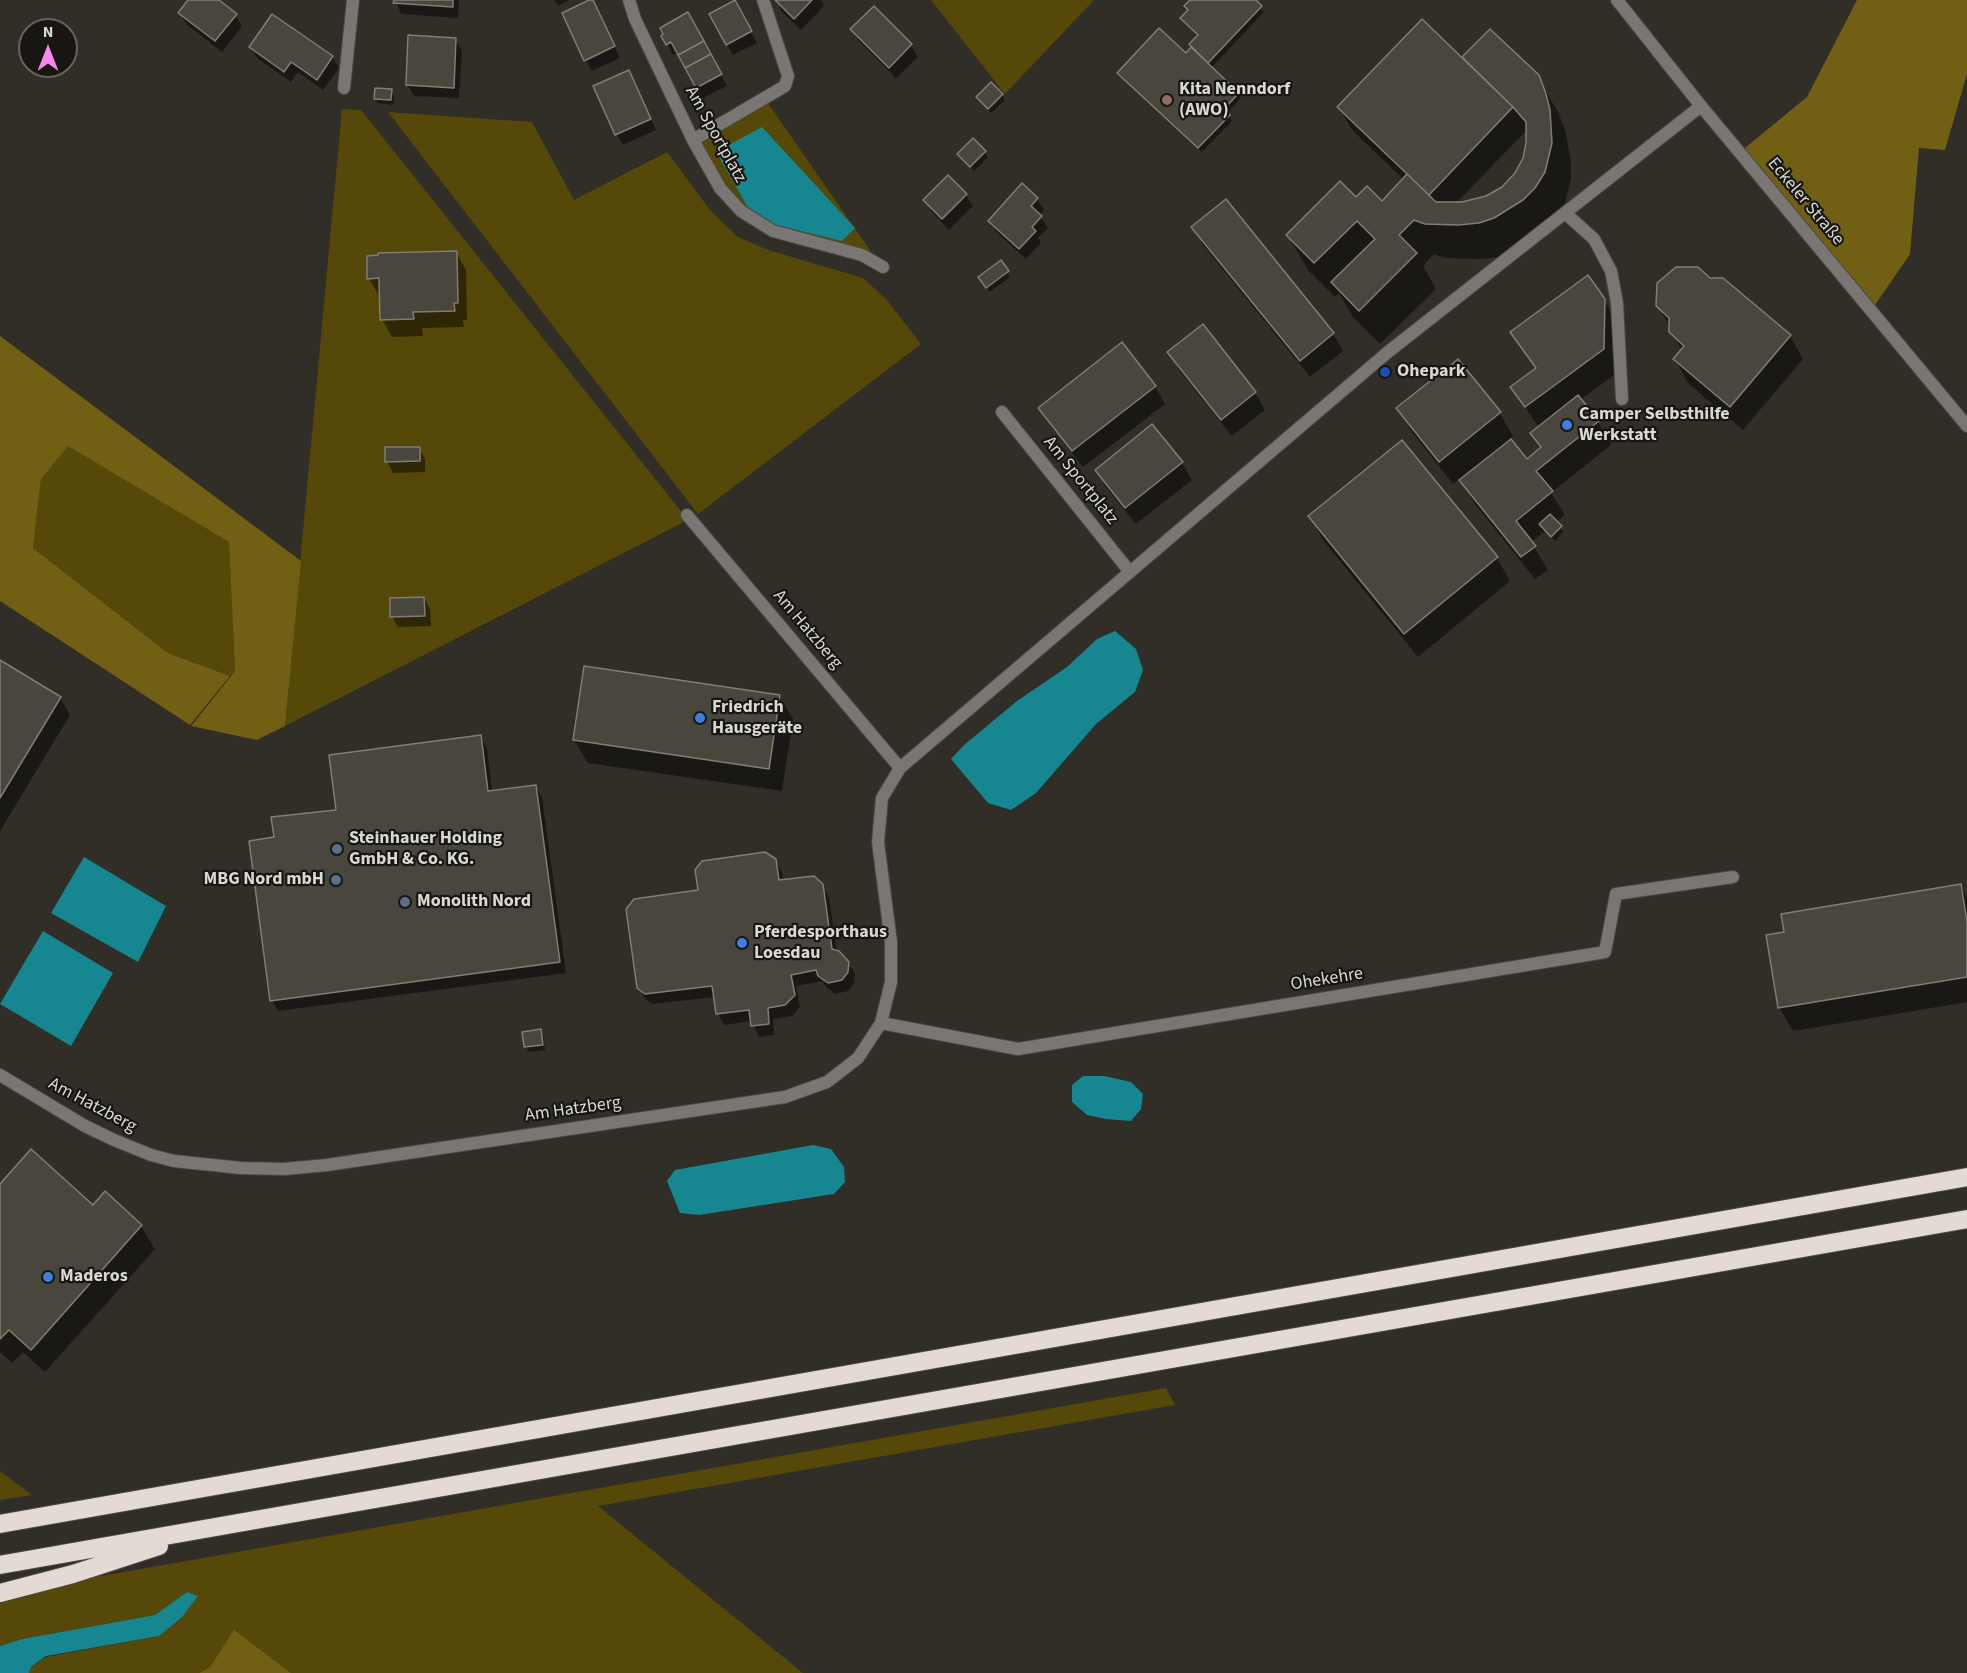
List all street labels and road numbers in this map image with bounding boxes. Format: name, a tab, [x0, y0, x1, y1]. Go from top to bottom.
street label: Am Sportplatz	[680, 83, 750, 187]
street label: Eckeler Straße	[1762, 154, 1848, 250]
street label: Am Sportplatz	[1038, 433, 1122, 529]
street label: Am Hatzberg	[768, 586, 846, 674]
street label: Ohekehre	[1289, 964, 1365, 996]
street label: Am Hatzberg	[44, 1074, 140, 1138]
street label: Am Hatzberg	[524, 1093, 622, 1127]

